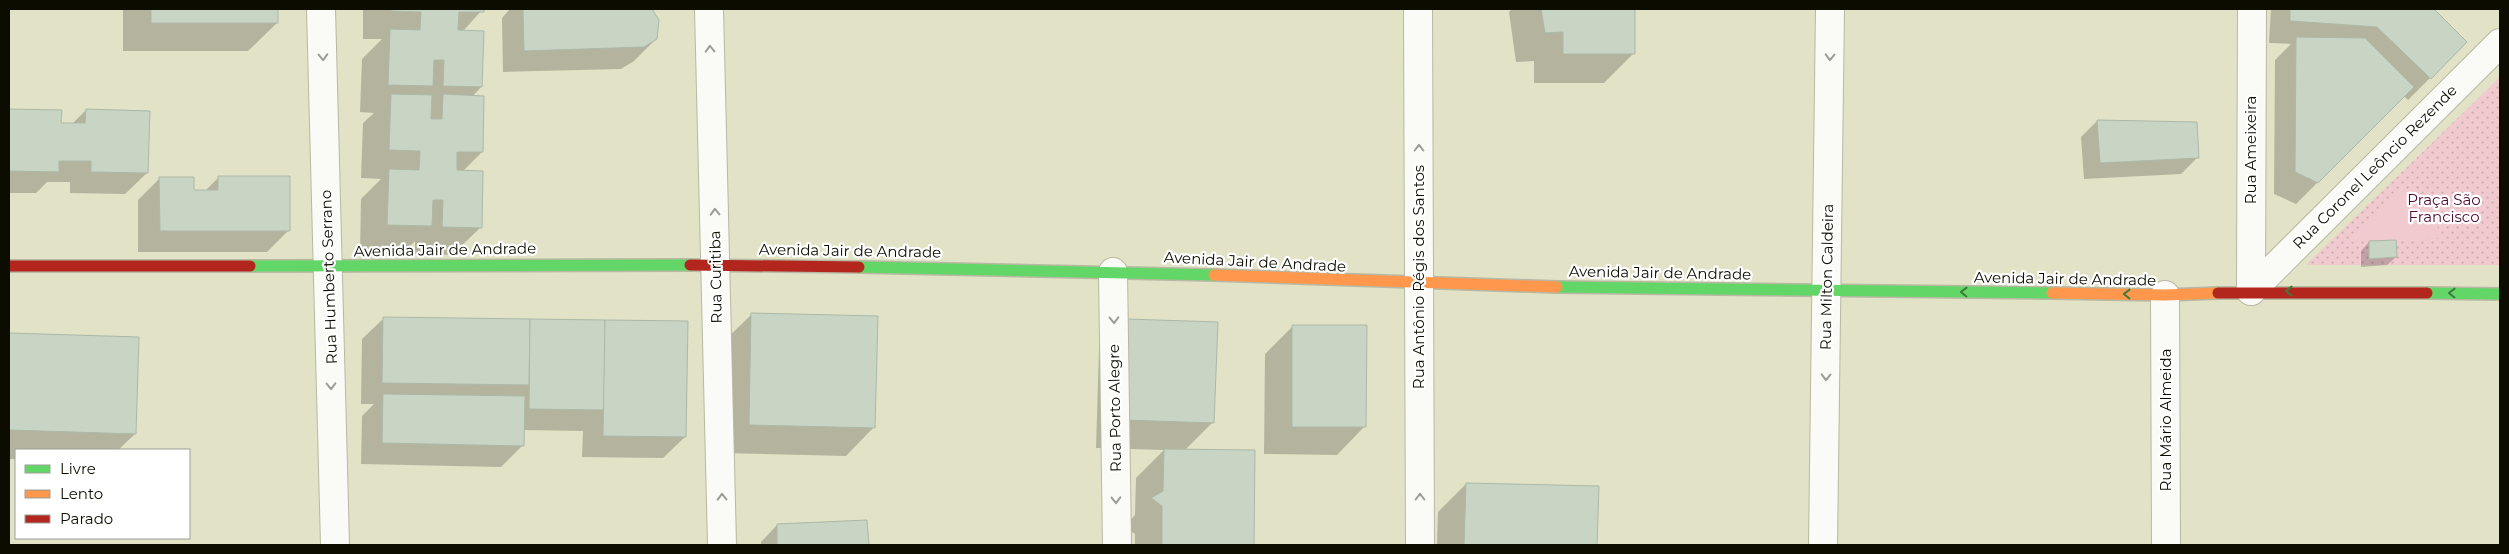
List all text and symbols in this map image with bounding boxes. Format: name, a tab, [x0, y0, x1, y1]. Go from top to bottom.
one-way arrow	[705, 45, 715, 52]
one-way arrow	[317, 54, 328, 62]
one-way arrow	[1824, 54, 1835, 62]
street label: Rua Coronel Leôncio Rezende	[2289, 81, 2461, 253]
street label: Rua Ameixeira	[2241, 96, 2260, 204]
one-way arrow	[1413, 144, 1424, 152]
street label: Rua Antônio Régis dos Santos	[1409, 165, 1428, 389]
street label: Rua Humberto Serrano	[316, 189, 341, 365]
park label: Praça São Francisco	[2407, 190, 2481, 226]
street label: Rua Milton Caldeira	[1816, 204, 1837, 350]
one-way arrow	[710, 207, 720, 215]
street label: Rua Curitiba	[705, 230, 726, 324]
street label: Avenida Jair de Andrade	[354, 238, 536, 261]
street label: Avenida Jair de Andrade	[759, 239, 941, 262]
street label: Avenida Jair de Andrade	[1163, 247, 1347, 276]
street label: Avenida Jair de Andrade	[1569, 261, 1751, 284]
street label: Avenida Jair de Andrade	[1974, 267, 2156, 290]
one-way arrow	[2285, 286, 2292, 296]
one-way arrow	[1960, 287, 1968, 298]
one-way arrow	[2447, 288, 2455, 298]
one-way arrow	[2122, 289, 2130, 299]
one-way arrow	[1109, 317, 1119, 325]
street label: Rua Porto Alegre	[1104, 344, 1125, 472]
street label: Rua Mário Almeida	[2156, 349, 2175, 491]
one-way arrow	[1821, 374, 1831, 382]
one-way arrow	[326, 382, 337, 390]
legend	[15, 449, 190, 539]
text: Livre	[60, 459, 96, 478]
text: Lento	[60, 484, 103, 503]
one-way arrow	[716, 492, 727, 500]
one-way arrow	[1415, 492, 1425, 500]
one-way arrow	[1111, 497, 1121, 505]
text: Parado	[60, 509, 113, 528]

